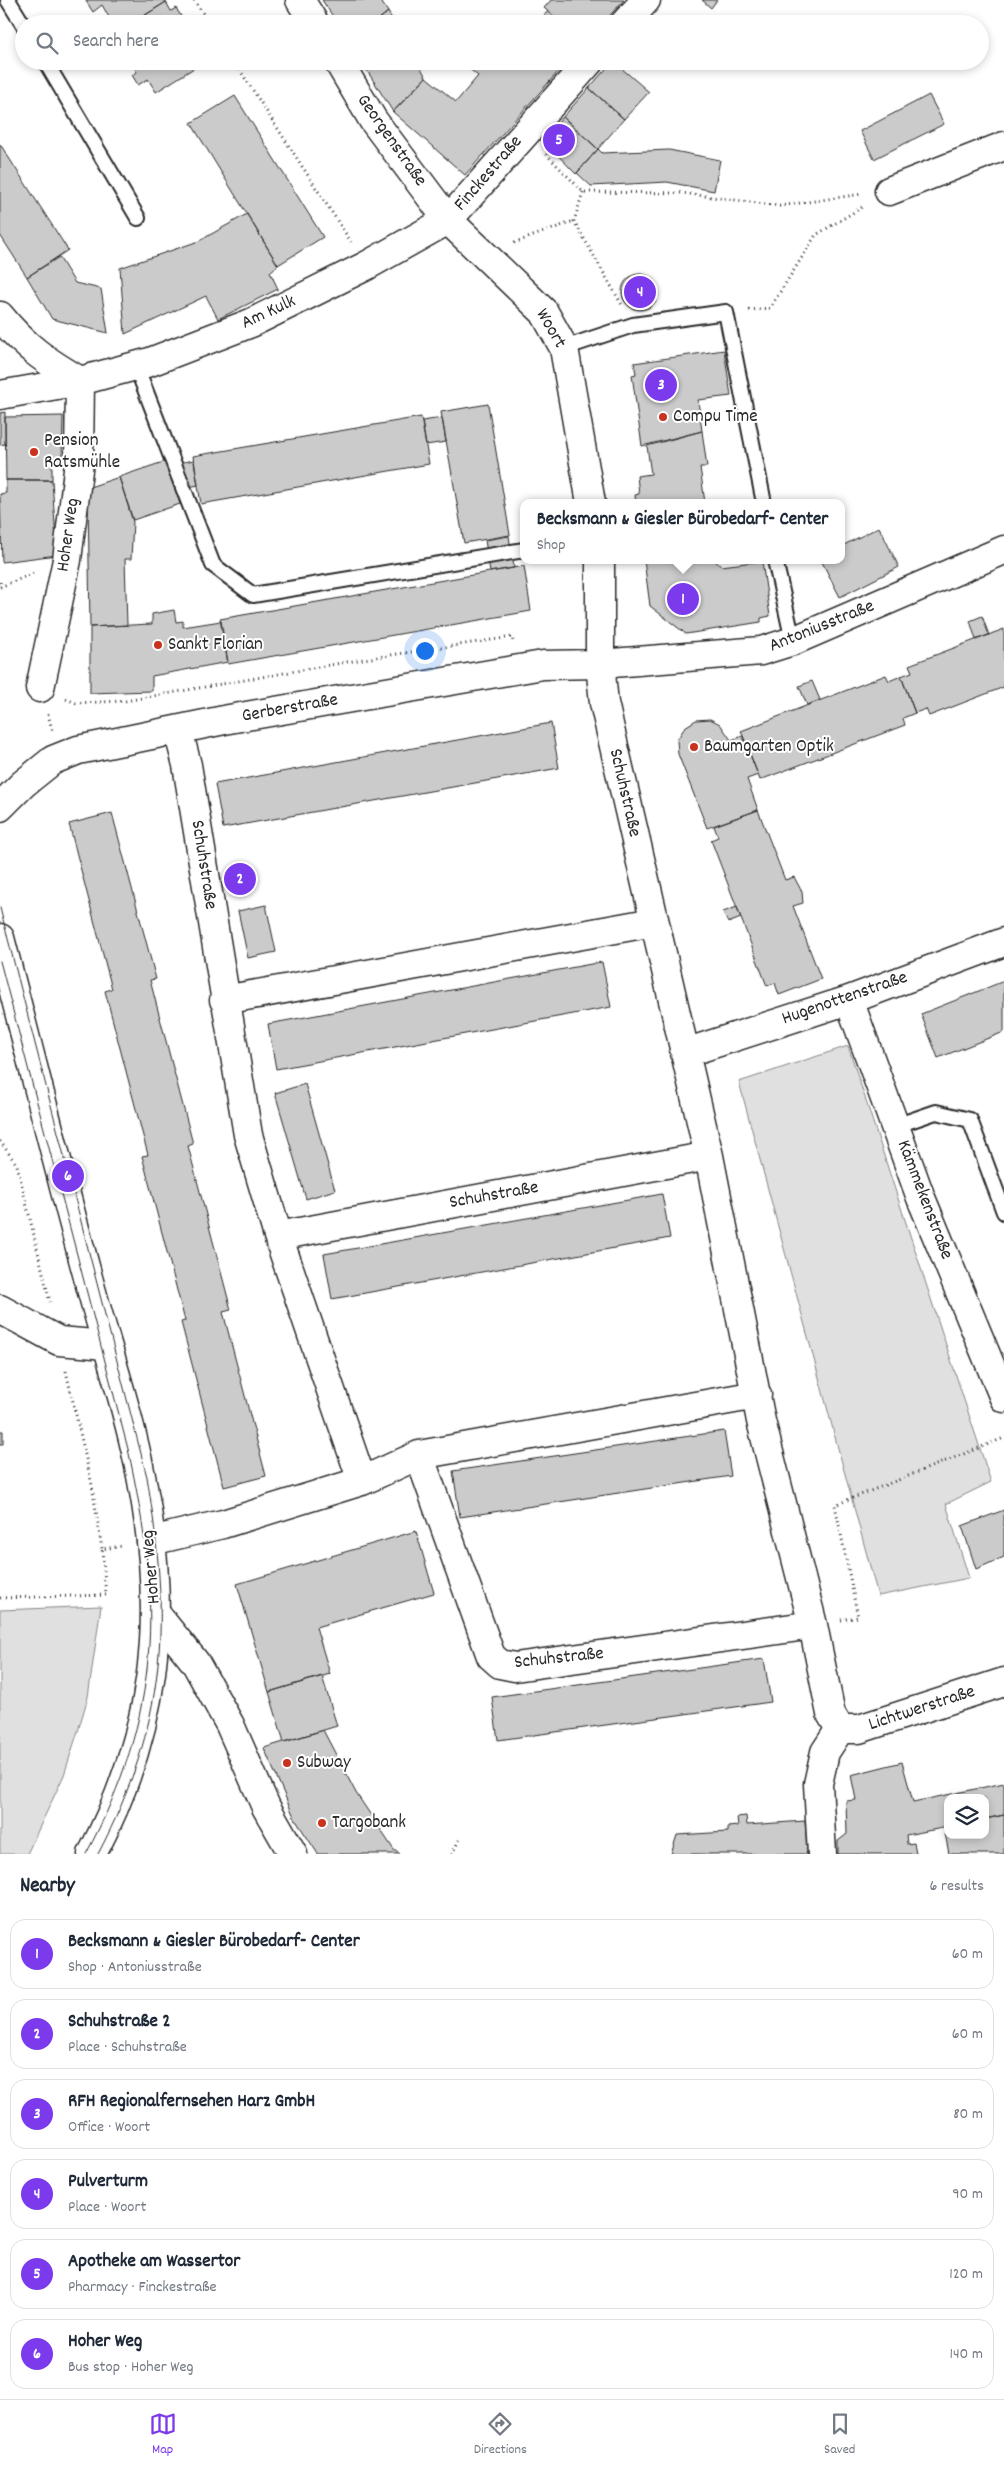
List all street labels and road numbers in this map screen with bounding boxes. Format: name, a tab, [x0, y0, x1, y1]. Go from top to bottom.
street label: Georgenstraße	[349, 89, 433, 193]
street label: Finckestraße	[448, 130, 530, 218]
street label: Am Kulk	[237, 289, 301, 337]
street label: Woort	[528, 304, 572, 354]
street label: Hoher Weg	[50, 496, 88, 574]
street label: Antoniusstraße	[765, 594, 879, 660]
street label: Gerberstraße	[240, 687, 340, 731]
street label: Schuhstraße	[601, 746, 647, 840]
street label: Schuhstraße	[183, 818, 223, 912]
street label: Hugenottenstraße	[779, 965, 911, 1033]
street label: Kämmekenstraße	[889, 1136, 959, 1264]
street label: Schuhstraße	[447, 1175, 541, 1217]
street label: Hoher Weg	[135, 1529, 169, 1605]
street label: Schuhstraße	[513, 1641, 605, 1677]
street label: Lichtwerstraße	[865, 1679, 979, 1739]

